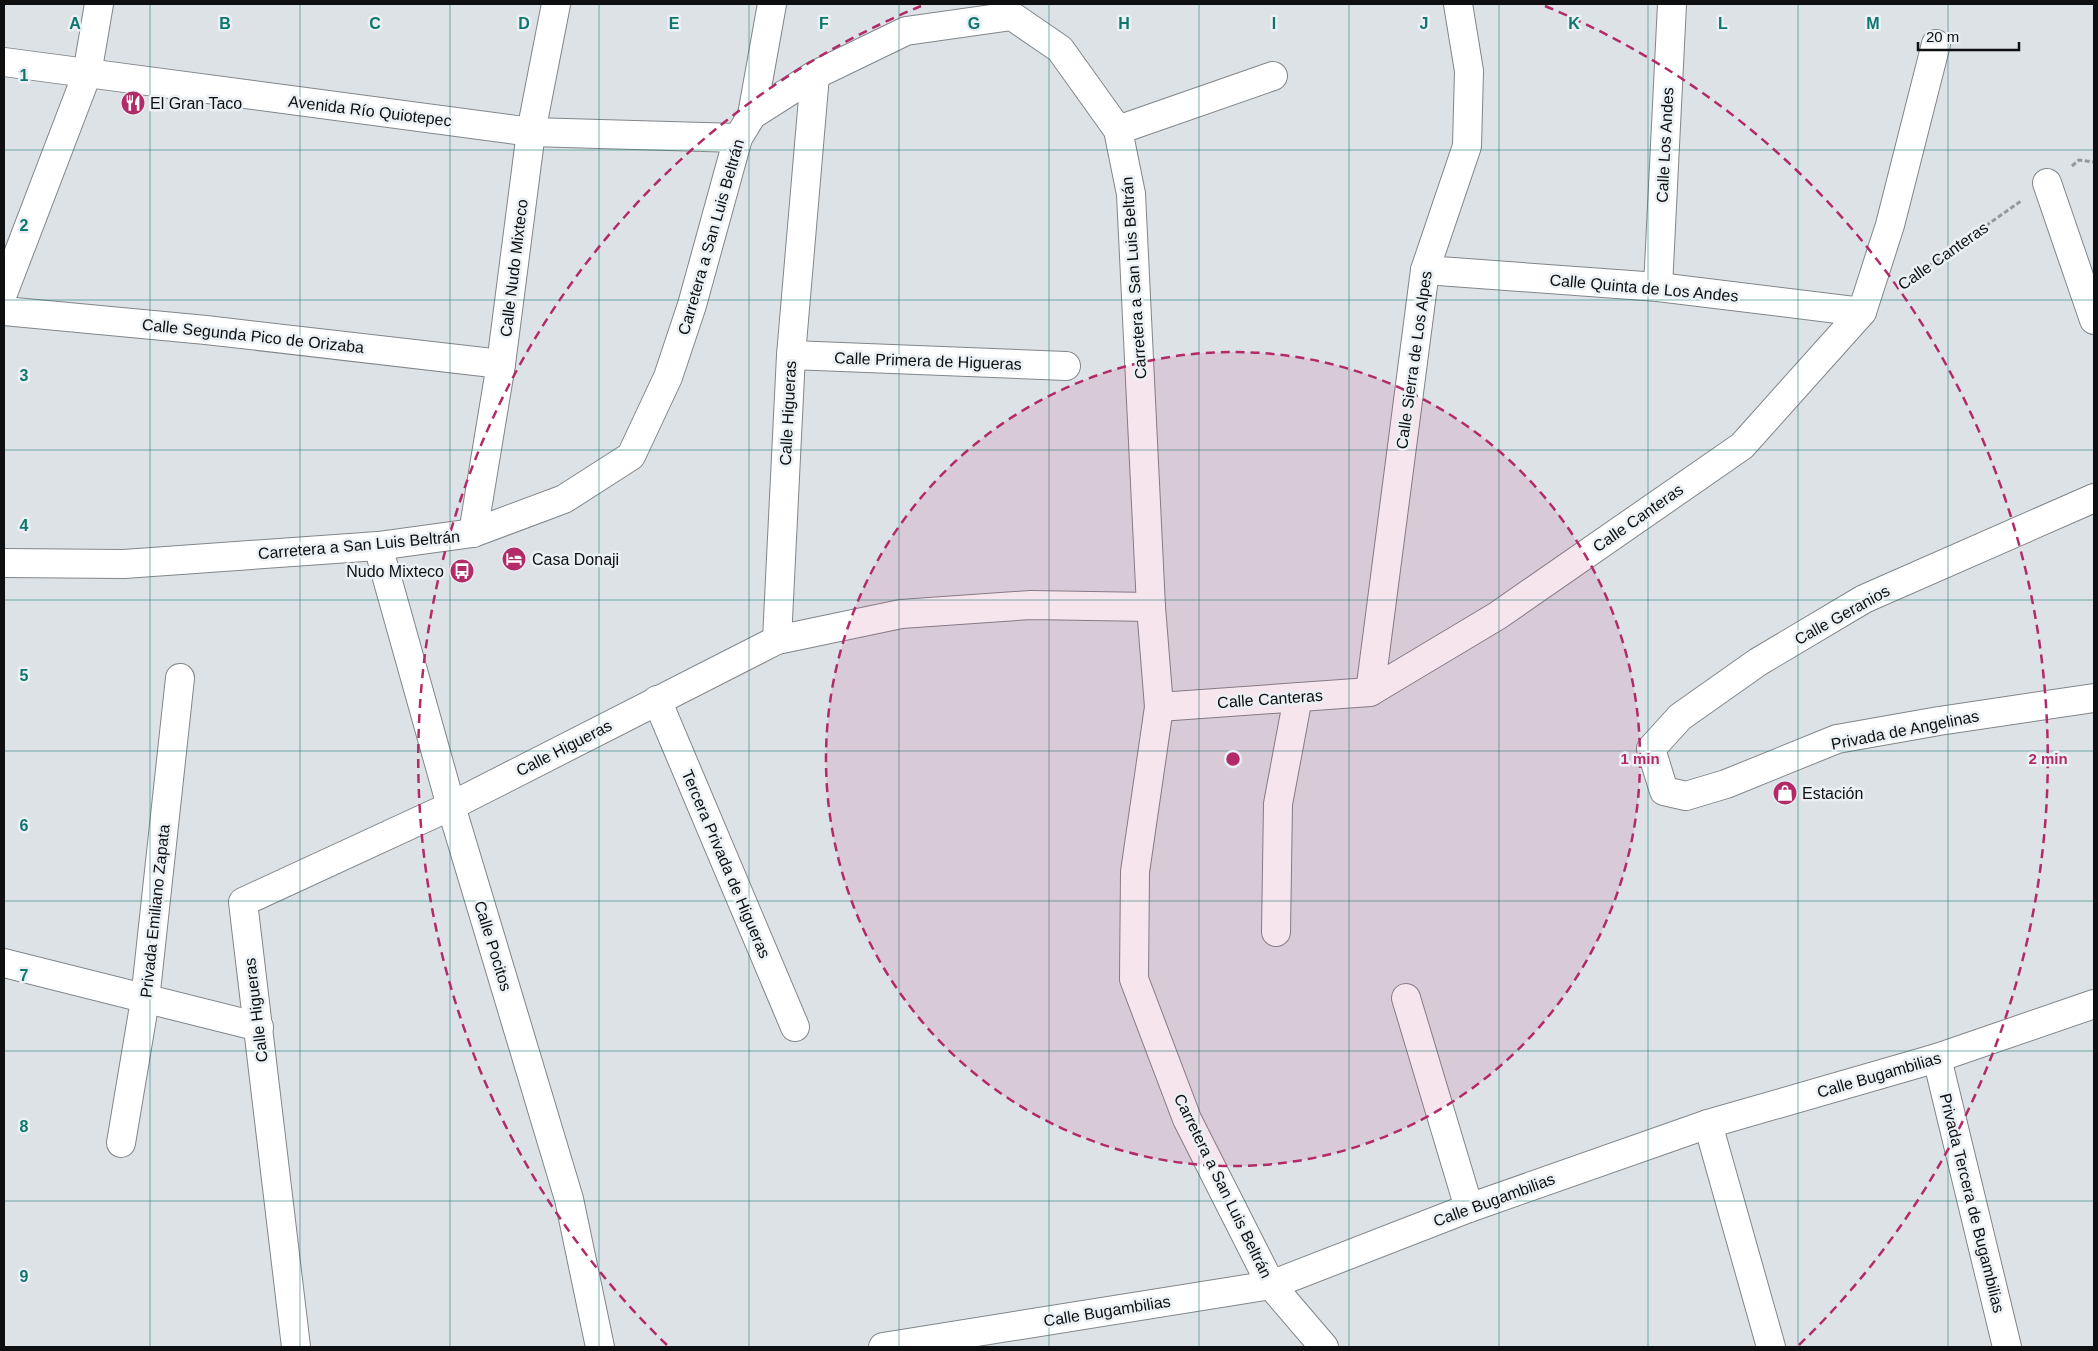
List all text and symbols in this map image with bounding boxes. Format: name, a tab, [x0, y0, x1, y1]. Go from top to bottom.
text: A	[69, 15, 81, 32]
text: B	[219, 15, 231, 32]
text: C	[369, 15, 381, 32]
text: D	[518, 15, 530, 32]
text: E	[669, 15, 680, 32]
text: F	[819, 15, 829, 32]
text: G	[968, 15, 980, 32]
text: H	[1118, 15, 1130, 32]
text: I	[1272, 15, 1276, 32]
text: J	[1420, 15, 1428, 32]
text: K	[1568, 15, 1580, 32]
text: L	[1718, 15, 1728, 32]
text: M	[1866, 15, 1880, 32]
scale bar	[1918, 20, 2019, 52]
text: 20 m	[1926, 28, 1959, 45]
text: 1	[20, 67, 29, 84]
street label: Calle Los Andes	[1653, 87, 1677, 203]
restaurant icon: El Gran Taco	[120, 90, 146, 116]
street label: Avenida Río Quiotepec	[287, 93, 453, 129]
place label: El Gran Taco	[150, 95, 242, 112]
street label: Carretera a San Luis Beltrán	[675, 137, 747, 337]
street label: Carretera a San Luis Beltrán	[1118, 176, 1150, 380]
street label: Calle Nudo Mixteco	[497, 198, 531, 338]
text: 2	[20, 217, 29, 234]
street label: Calle Canteras	[1895, 219, 1991, 293]
street label: Calle Sierra de Los Alpes	[1393, 270, 1435, 450]
street label: Calle Quinta de Los Andes	[1549, 271, 1739, 305]
street label: Calle Segunda Pico de Orizaba	[141, 316, 365, 356]
street label: Calle Primera de Higueras	[834, 349, 1022, 373]
street label: Calle Higueras	[777, 360, 799, 466]
text: 3	[20, 367, 29, 384]
street label: Calle Canteras	[1590, 481, 1686, 555]
text: 4	[20, 517, 29, 534]
street label: Carretera a San Luis Beltrán	[257, 528, 461, 562]
hotel icon: Casa Donaji	[501, 546, 527, 572]
place label: Casa Donaji	[532, 551, 619, 568]
bus stop icon: Nudo Mixteco	[449, 558, 475, 584]
place label: Nudo Mixteco	[346, 563, 444, 580]
street label: Calle Geranios	[1792, 582, 1892, 648]
text: 5	[20, 667, 29, 684]
street label: Calle Canteras	[1217, 687, 1323, 711]
street label: Privada de Angelinas	[1830, 707, 1980, 753]
street label: Calle Higueras	[513, 717, 615, 779]
centre of rings	[1224, 750, 1242, 768]
text: 1 min	[1620, 750, 1660, 767]
text: 2 min	[2028, 750, 2068, 767]
street label: Tercera Privada de Higueras	[679, 767, 773, 961]
shop icon: Estación	[1772, 780, 1798, 806]
place label: Estación	[1802, 785, 1863, 802]
text: 6	[20, 817, 29, 834]
street label: Privada Emiliano Zapata	[137, 823, 173, 999]
street label: Calle Pocitos	[471, 899, 515, 993]
street label: Calle Higueras	[241, 957, 271, 1063]
text: 7	[20, 967, 29, 984]
street label: Calle Bugambilias	[1815, 1049, 1943, 1101]
street label: Carretera a San Luis Beltrán	[1171, 1091, 1275, 1281]
street label: Privada Tercera de Bugambilias	[1936, 1091, 2008, 1315]
text: 8	[20, 1118, 29, 1135]
street label: Calle Bugambilias	[1431, 1170, 1557, 1230]
text: 9	[20, 1268, 29, 1285]
street label: Calle Bugambilias	[1042, 1293, 1172, 1329]

